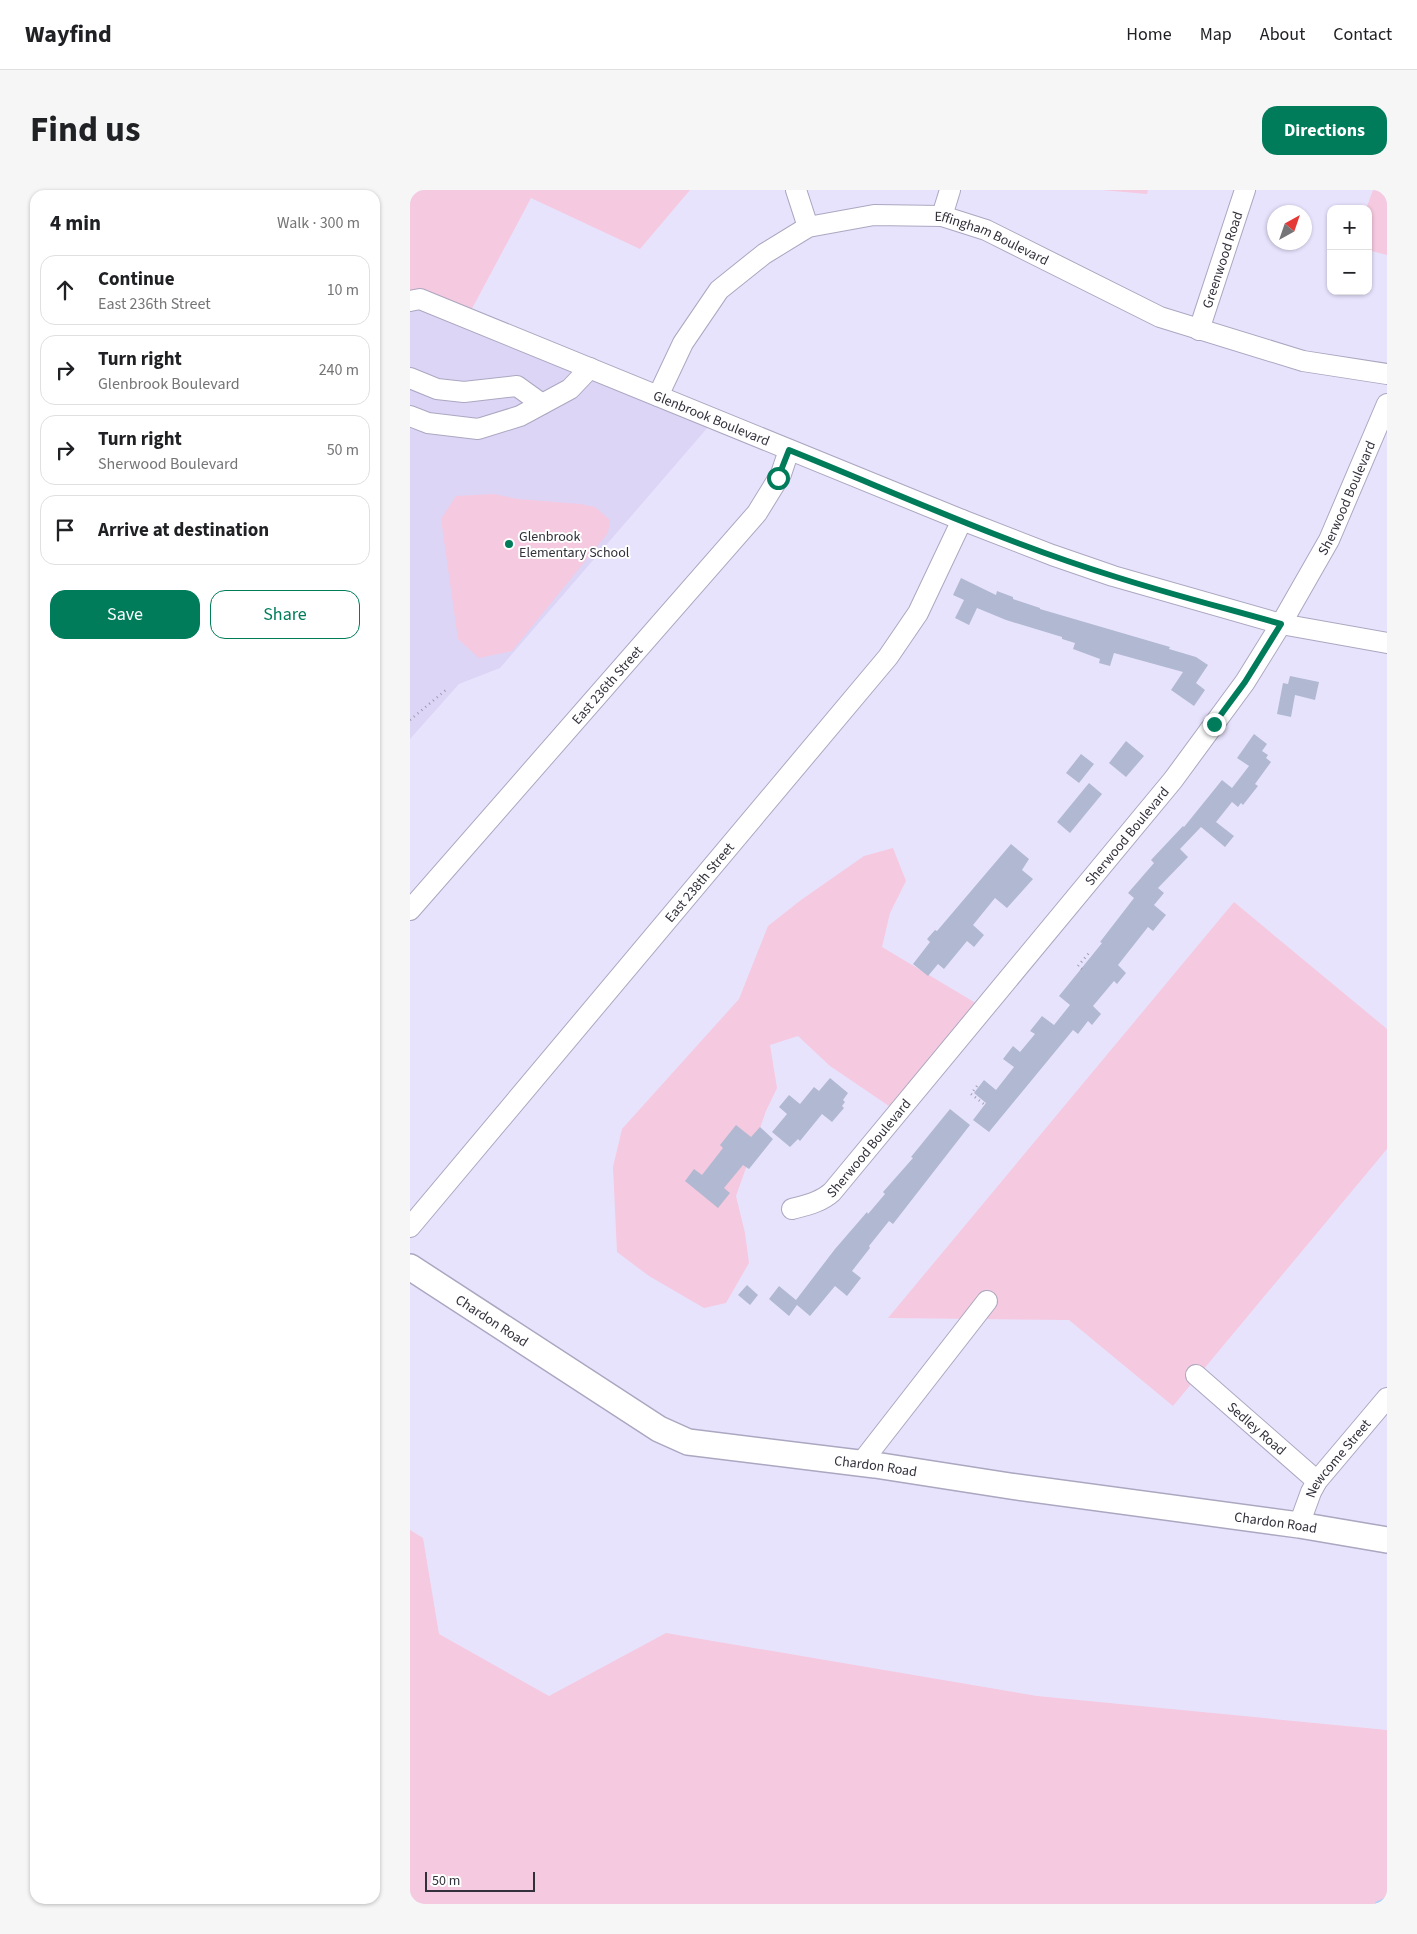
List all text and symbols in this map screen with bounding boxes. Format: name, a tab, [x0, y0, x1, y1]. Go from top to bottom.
text: Wayfind	[25, 17, 112, 52]
text: Home	[1126, 22, 1172, 47]
text: Map	[1200, 22, 1232, 47]
text: About	[1260, 22, 1305, 47]
text: Contact	[1333, 22, 1392, 47]
text: Find us	[30, 105, 140, 155]
button: Directions	[1262, 106, 1387, 155]
north arrow	[1267, 205, 1312, 250]
map controls	[1327, 205, 1372, 295]
button: +	[1327, 205, 1372, 250]
street label: Effingham Boulevard	[934, 207, 1052, 271]
text: 4 min	[50, 208, 101, 238]
street label: Greenwood Road	[1198, 209, 1248, 311]
text: Walk · 300 m	[277, 212, 360, 234]
button: −	[1327, 250, 1372, 295]
text: Continue	[98, 266, 175, 293]
icon: ahead	[51, 276, 79, 304]
text: 10 m	[327, 279, 359, 301]
text: East 236th Street	[98, 293, 211, 315]
text: Turn right	[98, 346, 182, 373]
icon: right	[51, 356, 79, 384]
text: 240 m	[319, 359, 359, 381]
text: Glenbrook Boulevard	[98, 373, 240, 395]
street label: Glenbrook Boulevard	[650, 386, 772, 451]
text: Turn right	[98, 426, 182, 453]
icon: right	[51, 436, 79, 464]
street label: Sherwood Boulevard	[1313, 438, 1381, 559]
text: 50 m	[327, 439, 359, 461]
text: Sherwood Boulevard	[98, 453, 238, 475]
route start	[767, 467, 790, 490]
icon: arrive	[51, 516, 79, 544]
text: Arrive at destination	[98, 517, 269, 544]
place label: Glenbrook Elementary School	[519, 527, 630, 563]
marker: Glenbrook Elementary School	[503, 538, 515, 550]
button: Save	[50, 590, 200, 639]
button: Share	[210, 590, 360, 639]
street label: East 236th Street	[567, 642, 648, 729]
route end	[1203, 713, 1226, 736]
street label: Sherwood Boulevard	[1081, 783, 1174, 890]
street label: East 238th Street	[661, 838, 739, 927]
street label: Sherwood Boulevard	[823, 1095, 916, 1203]
street label: Chardon Road	[451, 1290, 532, 1352]
street label: Sedley Road	[1223, 1398, 1290, 1460]
street label: Newcome Street	[1301, 1415, 1376, 1501]
street label: Chardon Road	[833, 1451, 918, 1482]
street label: Chardon Road	[1233, 1507, 1318, 1539]
scale bar	[425, 1869, 535, 1892]
text: 50 m	[432, 1871, 460, 1891]

